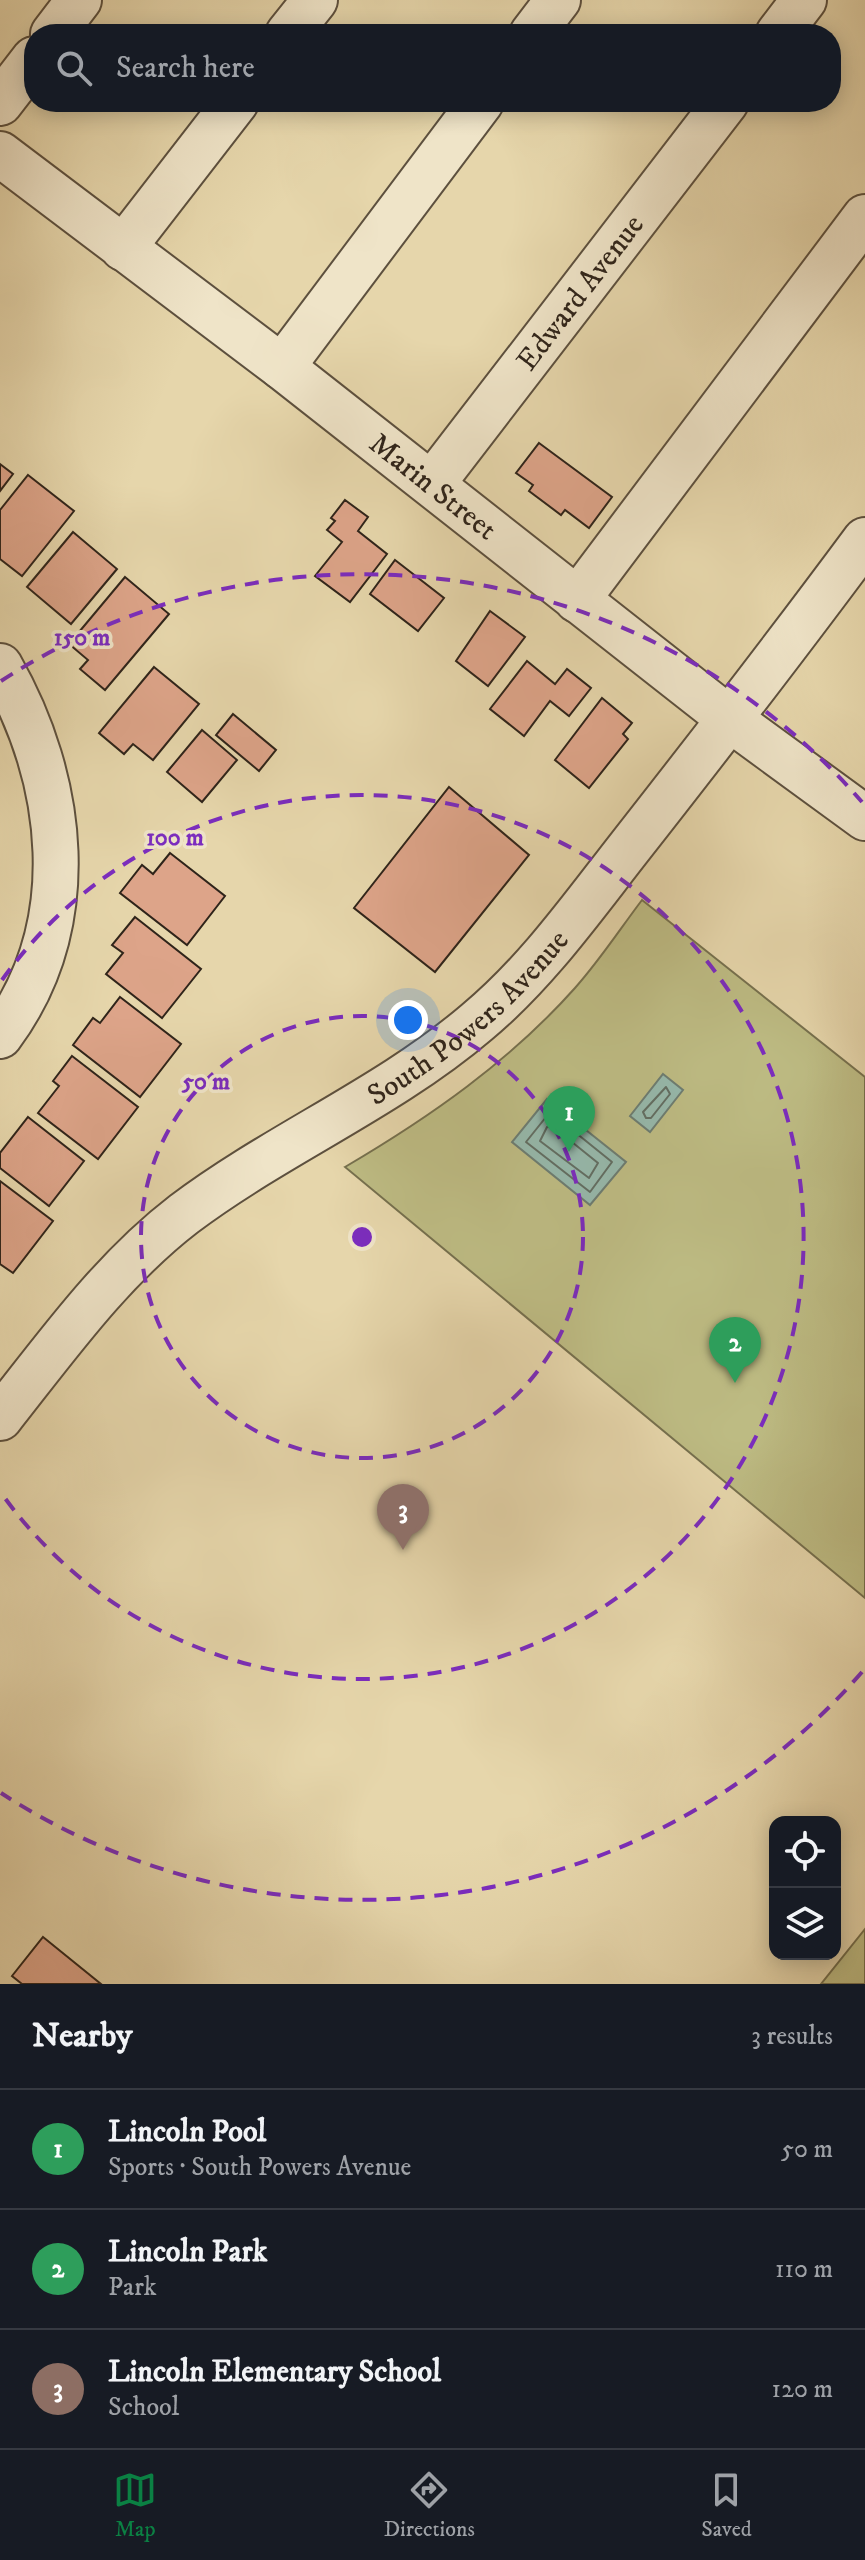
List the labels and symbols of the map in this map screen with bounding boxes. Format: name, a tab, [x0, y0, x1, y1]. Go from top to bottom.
street label: Edward Avenue	[509, 208, 652, 379]
street label: Marin Street	[361, 426, 504, 549]
text: 150 m	[54, 623, 110, 653]
text: 100 m	[146, 823, 204, 853]
street label: South Powers Avenue	[361, 923, 577, 1115]
your location	[388, 1000, 428, 1040]
text: 50 m	[181, 1067, 230, 1097]
pin: 1	[543, 1086, 595, 1152]
centre of rings	[348, 1223, 376, 1251]
pin: 2	[709, 1317, 761, 1383]
pin: 3	[377, 1484, 429, 1550]

